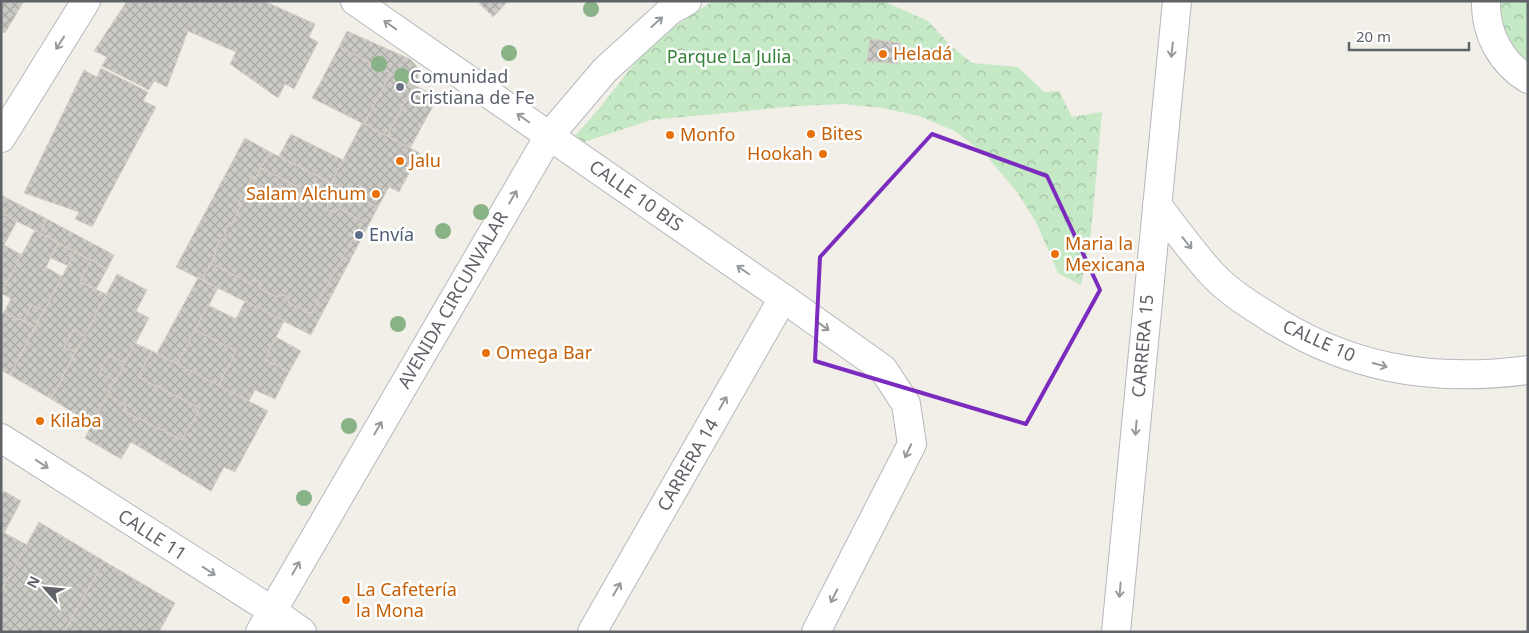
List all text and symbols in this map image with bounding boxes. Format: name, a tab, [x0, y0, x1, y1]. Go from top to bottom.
one-way arrow	[650, 16, 663, 28]
one-way arrow	[383, 20, 397, 30]
scale bar	[1349, 20, 1469, 52]
text: 20 m	[1356, 26, 1391, 46]
one-way arrow	[55, 35, 65, 49]
place label: Heladá	[893, 41, 952, 65]
one-way arrow	[1167, 41, 1177, 57]
park label: Parque La Julia	[667, 44, 791, 68]
marker: Heladá	[877, 48, 889, 60]
place label: Comunidad Cristiana de Fe	[410, 64, 535, 109]
marker: Comunidad Cristiana de Fe	[394, 81, 406, 93]
one-way arrow	[516, 113, 530, 123]
place label: Bites	[821, 121, 863, 145]
place label: Monfo	[680, 122, 735, 146]
marker: Bites	[805, 128, 817, 140]
marker: Monfo	[664, 129, 676, 141]
place label: Hookah	[747, 141, 813, 165]
place label: Jalu	[408, 148, 441, 172]
marker: Hookah	[817, 148, 829, 160]
street label: CALLE 10 BIS	[585, 154, 688, 236]
marker: Jalu	[394, 155, 406, 167]
place label: Salam Alchum	[246, 181, 366, 205]
marker: Salam Alchum	[370, 188, 382, 200]
one-way arrow	[508, 190, 518, 204]
street label: AVENIDA CIRCUNVALAR	[392, 206, 513, 393]
place label: Envía	[369, 222, 414, 246]
marker: Envía	[353, 229, 365, 241]
place label: Maria la Mexicana	[1065, 231, 1145, 276]
one-way arrow	[1182, 237, 1193, 250]
marker: Maria la Mexicana	[1049, 248, 1061, 260]
one-way arrow	[737, 265, 751, 275]
street label: CARRERA 15	[1126, 293, 1158, 398]
street label: CALLE 10	[1279, 313, 1359, 367]
one-way arrow	[816, 321, 830, 331]
place label: Omega Bar	[496, 340, 593, 364]
marker: Omega Bar	[480, 347, 492, 359]
one-way arrow	[1372, 361, 1388, 371]
one-way arrow	[719, 396, 729, 410]
place label: Kilaba	[50, 408, 102, 432]
street label: CARRERA 14	[651, 414, 723, 515]
marker: Kilaba	[34, 415, 46, 427]
one-way arrow	[1131, 420, 1140, 436]
one-way arrow	[373, 421, 383, 435]
one-way arrow	[903, 444, 913, 459]
one-way arrow	[35, 460, 49, 470]
street label: CALLE 11	[114, 503, 191, 565]
one-way arrow	[291, 561, 301, 576]
north arrow	[20, 563, 70, 613]
one-way arrow	[201, 566, 215, 576]
text: N	[22, 572, 44, 591]
place label: La Cafetería la Mona	[356, 577, 457, 622]
one-way arrow	[1115, 582, 1125, 598]
one-way arrow	[612, 583, 622, 597]
one-way arrow	[829, 588, 838, 603]
marker: La Cafetería la Mona	[340, 594, 352, 606]

